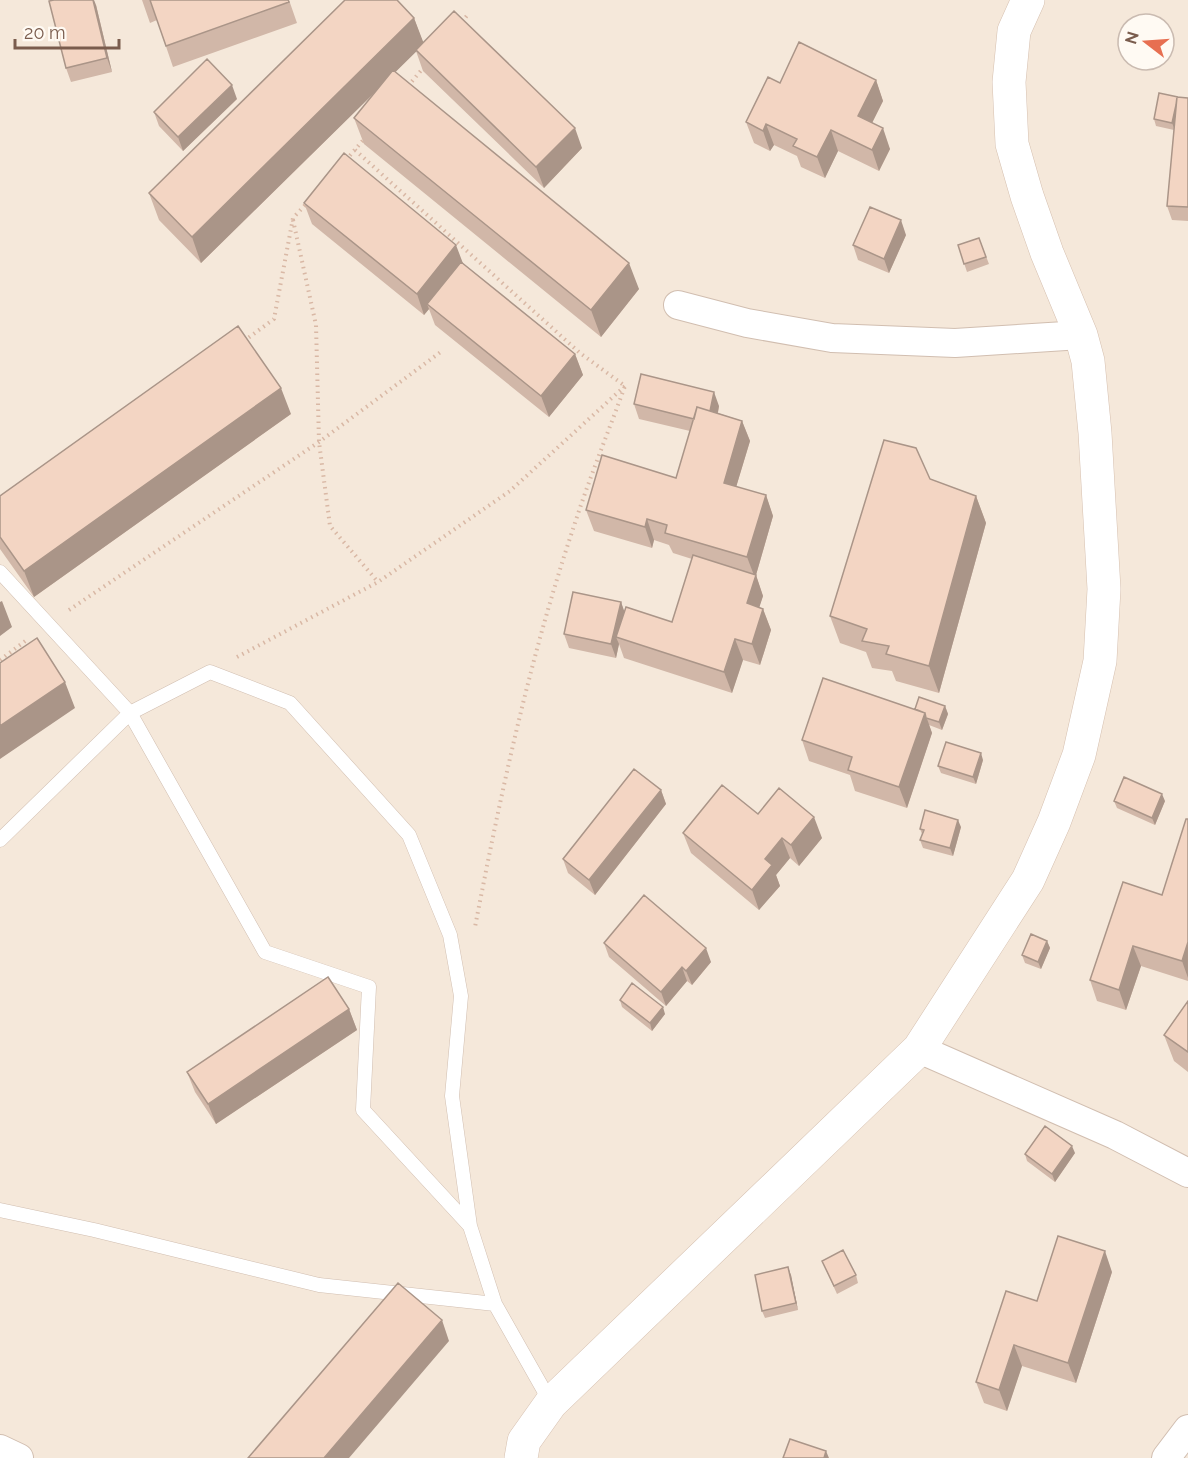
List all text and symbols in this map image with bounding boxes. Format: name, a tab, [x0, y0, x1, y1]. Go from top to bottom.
scale bar	[15, 12, 118, 50]
north arrow	[1116, 12, 1176, 72]
text: 20 m	[24, 22, 66, 43]
text: N	[1121, 29, 1143, 46]

